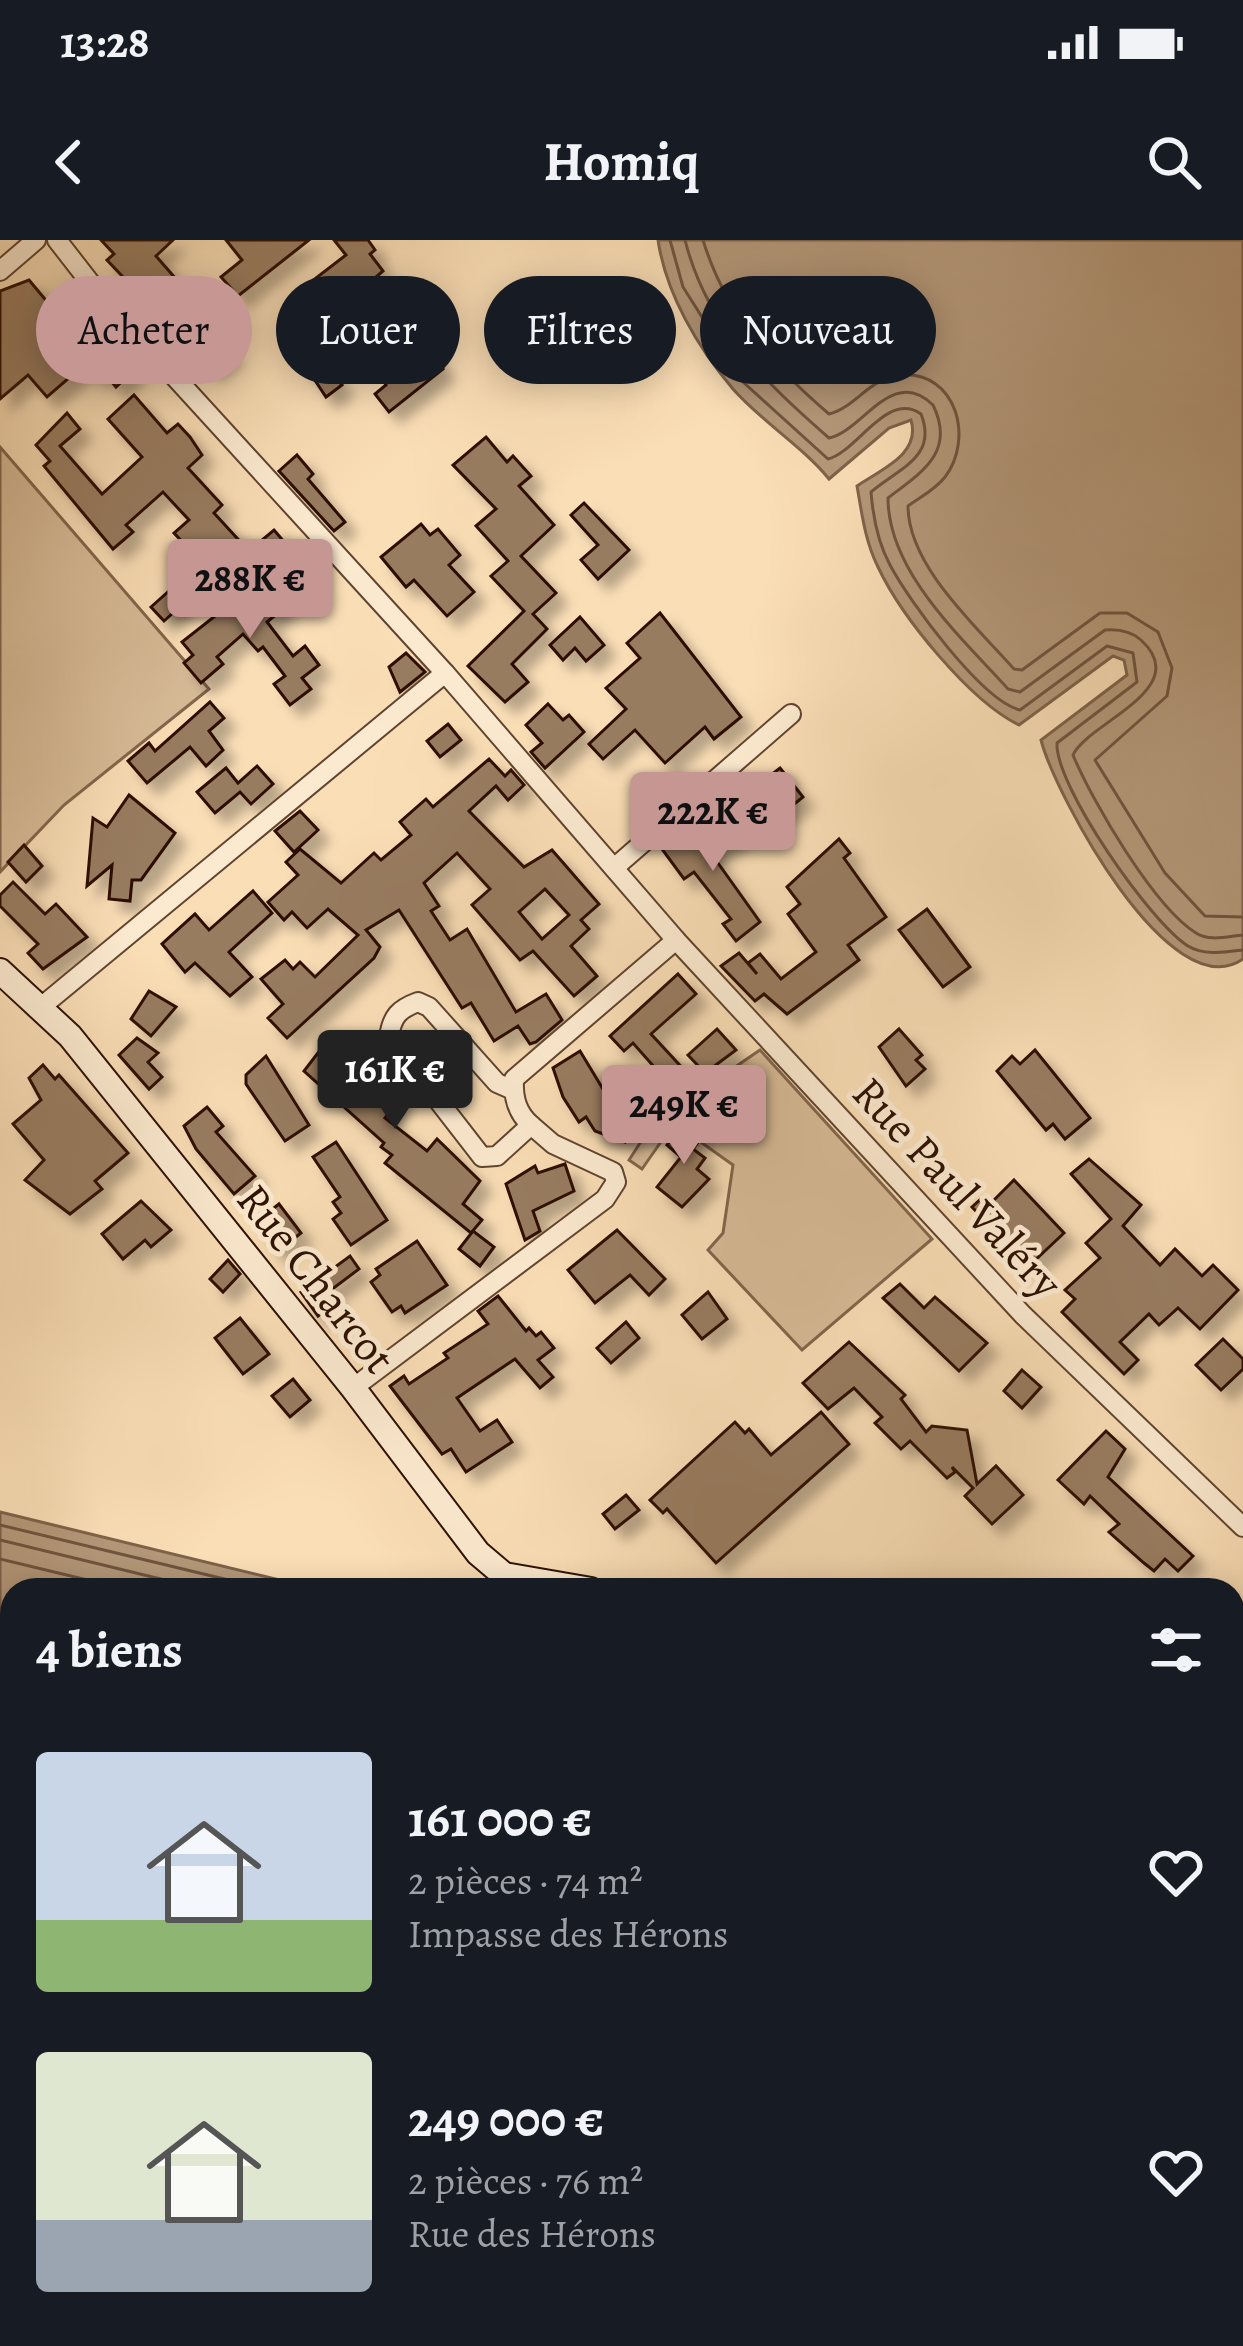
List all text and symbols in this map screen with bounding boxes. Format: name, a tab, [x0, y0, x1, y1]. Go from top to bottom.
text: 13:28	[60, 11, 150, 73]
text: Homiq	[543, 125, 700, 199]
icon: back	[36, 129, 102, 195]
icon: search	[1141, 129, 1207, 195]
chip: Acheter	[36, 276, 252, 384]
chip: Louer	[276, 276, 460, 384]
chip: Filtres	[484, 276, 676, 384]
chip: Nouveau	[700, 276, 936, 384]
pin: 288K €	[152, 539, 348, 641]
text: 288K €	[194, 551, 306, 604]
pin: 222K €	[615, 772, 811, 874]
text: 222K €	[657, 784, 769, 837]
pin: 161K €	[297, 1030, 493, 1132]
text: 161K €	[345, 1042, 445, 1095]
street label: Rue Paul Valéry	[838, 1063, 1077, 1313]
pin: 249K €	[586, 1065, 782, 1167]
text: 249K €	[629, 1077, 739, 1130]
street label: Rue Charcot	[222, 1171, 410, 1387]
text: 4 biens	[36, 1615, 183, 1685]
icon: filters	[1143, 1617, 1209, 1683]
text: 161 000 €	[408, 1784, 592, 1854]
icon: home	[132, 1800, 276, 1944]
icon: heart	[1143, 1839, 1209, 1905]
text: 2 pièces · 74 m²	[408, 1854, 643, 1907]
text: Impasse des Hérons	[408, 1907, 728, 1960]
text: 249 000 €	[408, 2084, 604, 2154]
icon: home	[132, 2100, 276, 2244]
icon: heart	[1143, 2139, 1209, 2205]
text: 2 pièces · 76 m²	[408, 2154, 643, 2207]
text: Rue des Hérons	[408, 2207, 656, 2260]

